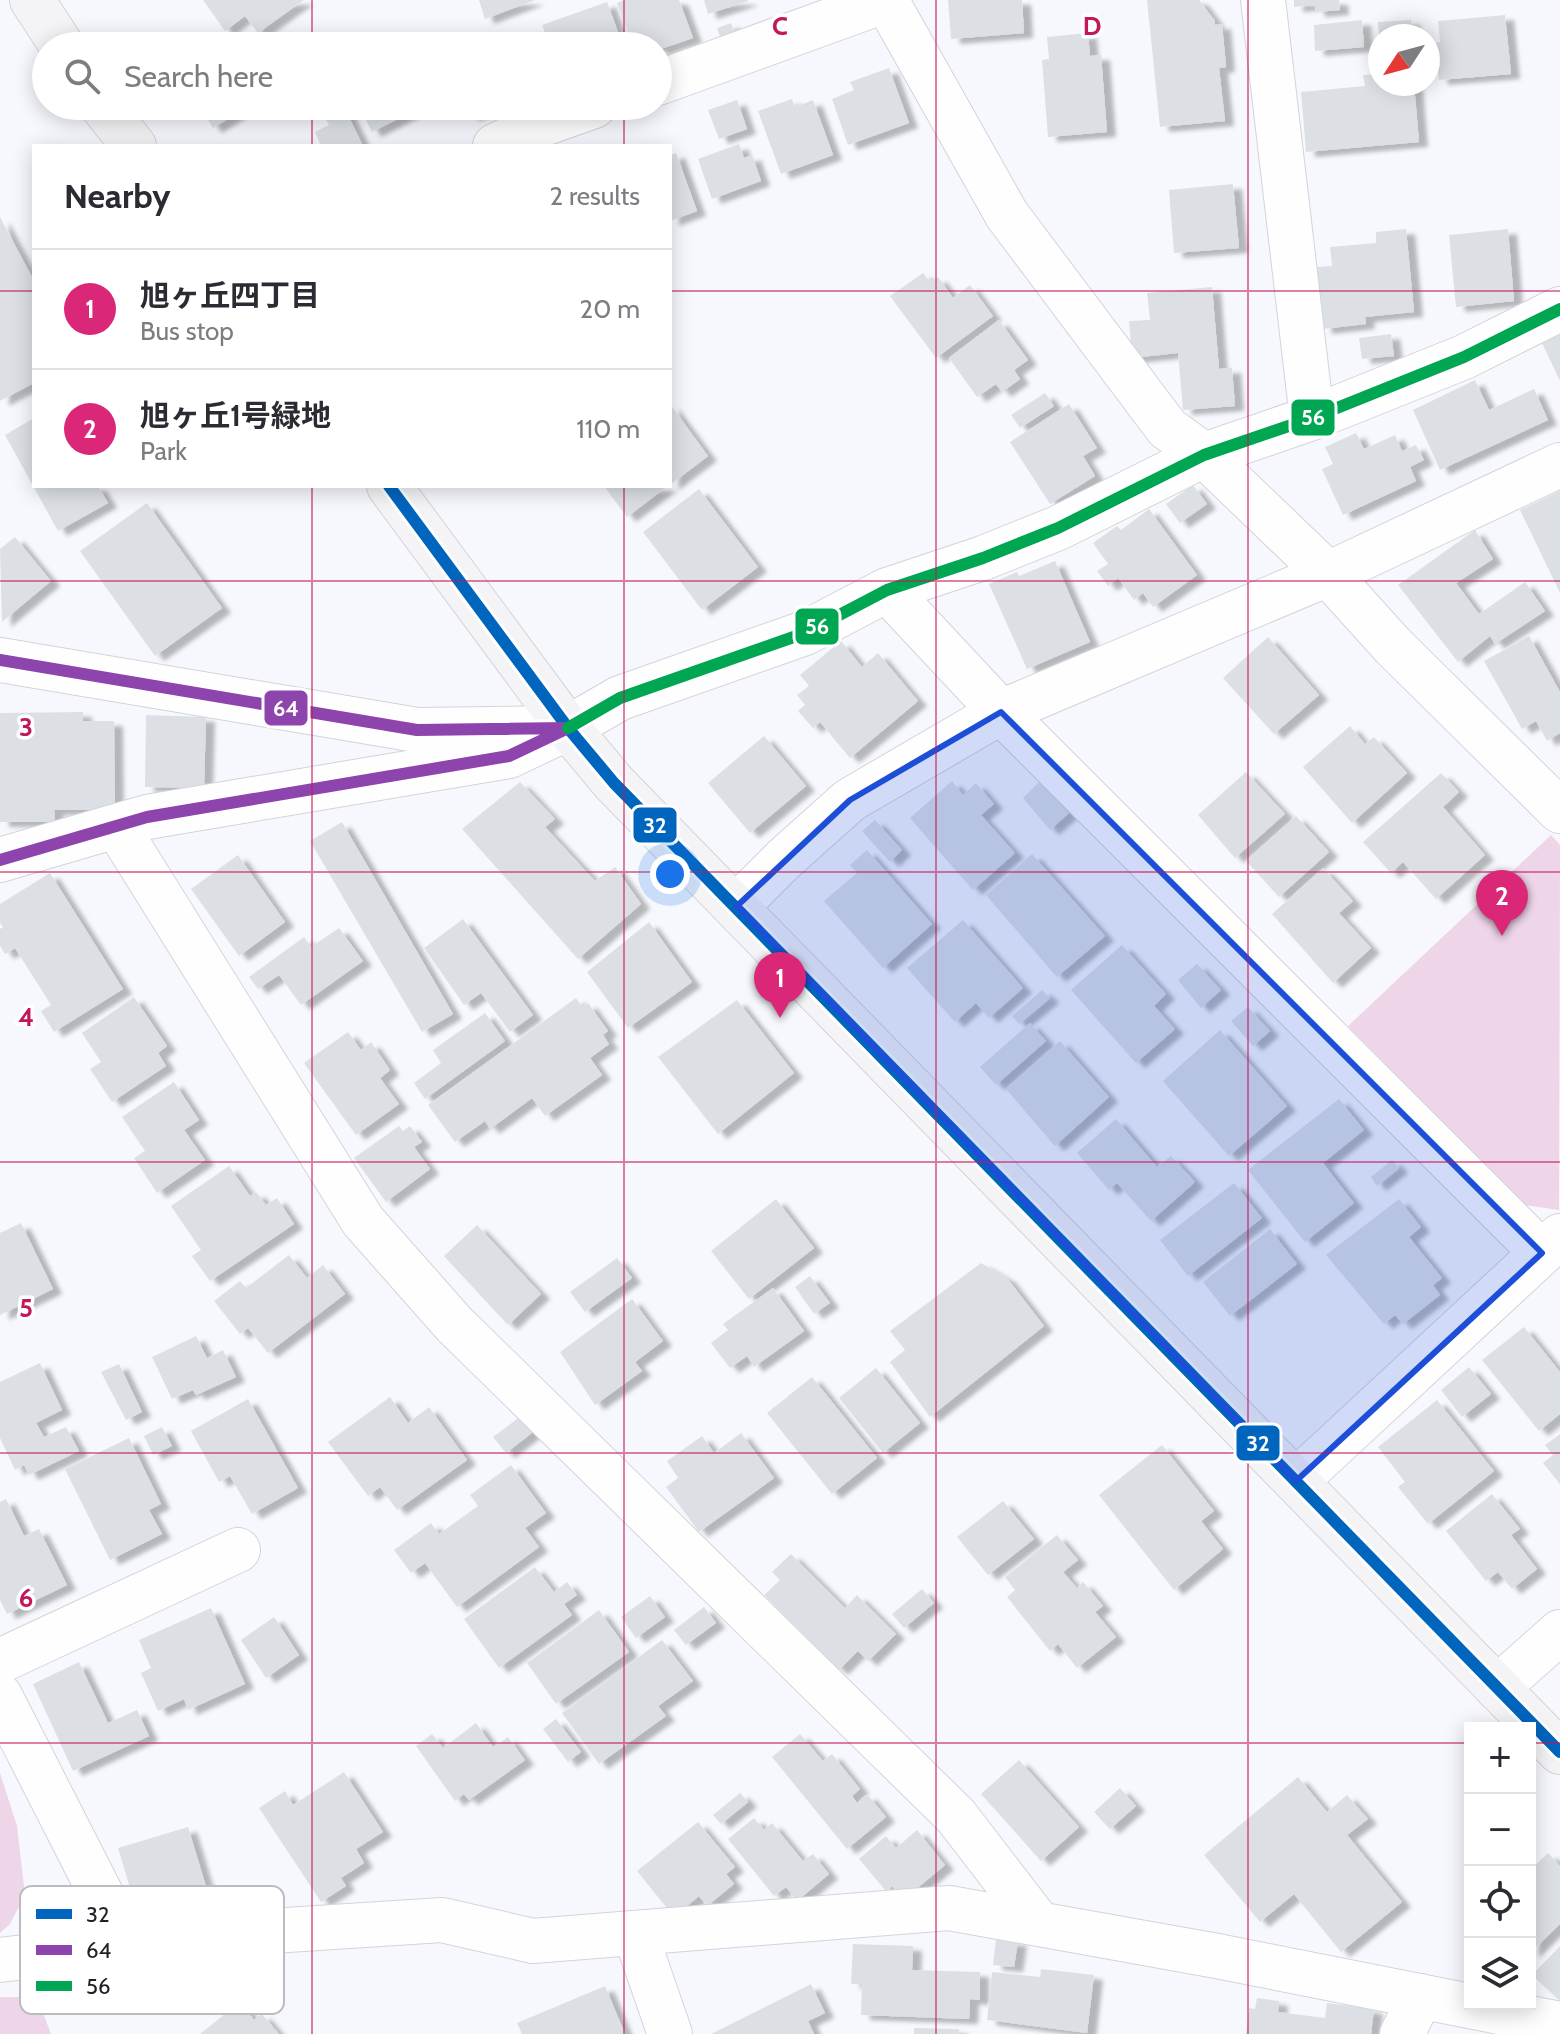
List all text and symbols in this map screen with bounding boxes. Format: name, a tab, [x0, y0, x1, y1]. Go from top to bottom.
text: C	[772, 10, 788, 42]
text: D	[1083, 10, 1101, 42]
north arrow	[1368, 24, 1440, 96]
search box	[32, 32, 672, 120]
icon: search	[60, 54, 104, 98]
text: Search here	[124, 58, 273, 95]
text: Nearby	[64, 175, 171, 217]
text: 2 results	[549, 180, 640, 212]
text: 旭ヶ丘四丁目	[140, 277, 320, 314]
text: 1	[85, 293, 95, 325]
text: 20 m	[580, 293, 640, 325]
text: Bus stop	[140, 315, 234, 347]
text: 旭ヶ丘1号緑地	[140, 397, 331, 434]
line badge: 56	[1290, 398, 1336, 437]
text: 56	[1301, 404, 1325, 431]
text: 2	[83, 413, 97, 445]
text: 110 m	[576, 413, 640, 445]
text: Park	[140, 435, 187, 467]
line badge: 56	[794, 607, 840, 646]
text: 56	[805, 613, 829, 640]
line badge: 64	[263, 689, 309, 727]
text: 64	[273, 695, 299, 722]
text: 3	[19, 711, 33, 743]
line badge: 32	[632, 806, 678, 844]
text: 32	[643, 812, 667, 839]
your location	[650, 854, 690, 894]
pin: 2	[1476, 870, 1528, 936]
pin: 1	[754, 952, 806, 1018]
text: 4	[18, 1001, 34, 1033]
text: 5	[19, 1292, 33, 1324]
line badge: 32	[1235, 1424, 1281, 1462]
text: 32	[1246, 1430, 1270, 1457]
text: 6	[19, 1582, 33, 1614]
map controls	[1464, 1722, 1536, 2010]
button: +	[1464, 1722, 1536, 1794]
button: −	[1464, 1794, 1536, 1866]
button: locate	[1464, 1866, 1536, 1938]
legend	[20, 1886, 284, 2014]
text: 32	[86, 1901, 109, 1928]
text: 64	[86, 1937, 111, 1964]
button: layers	[1464, 1938, 1536, 2010]
text: 56	[86, 1973, 110, 2000]

